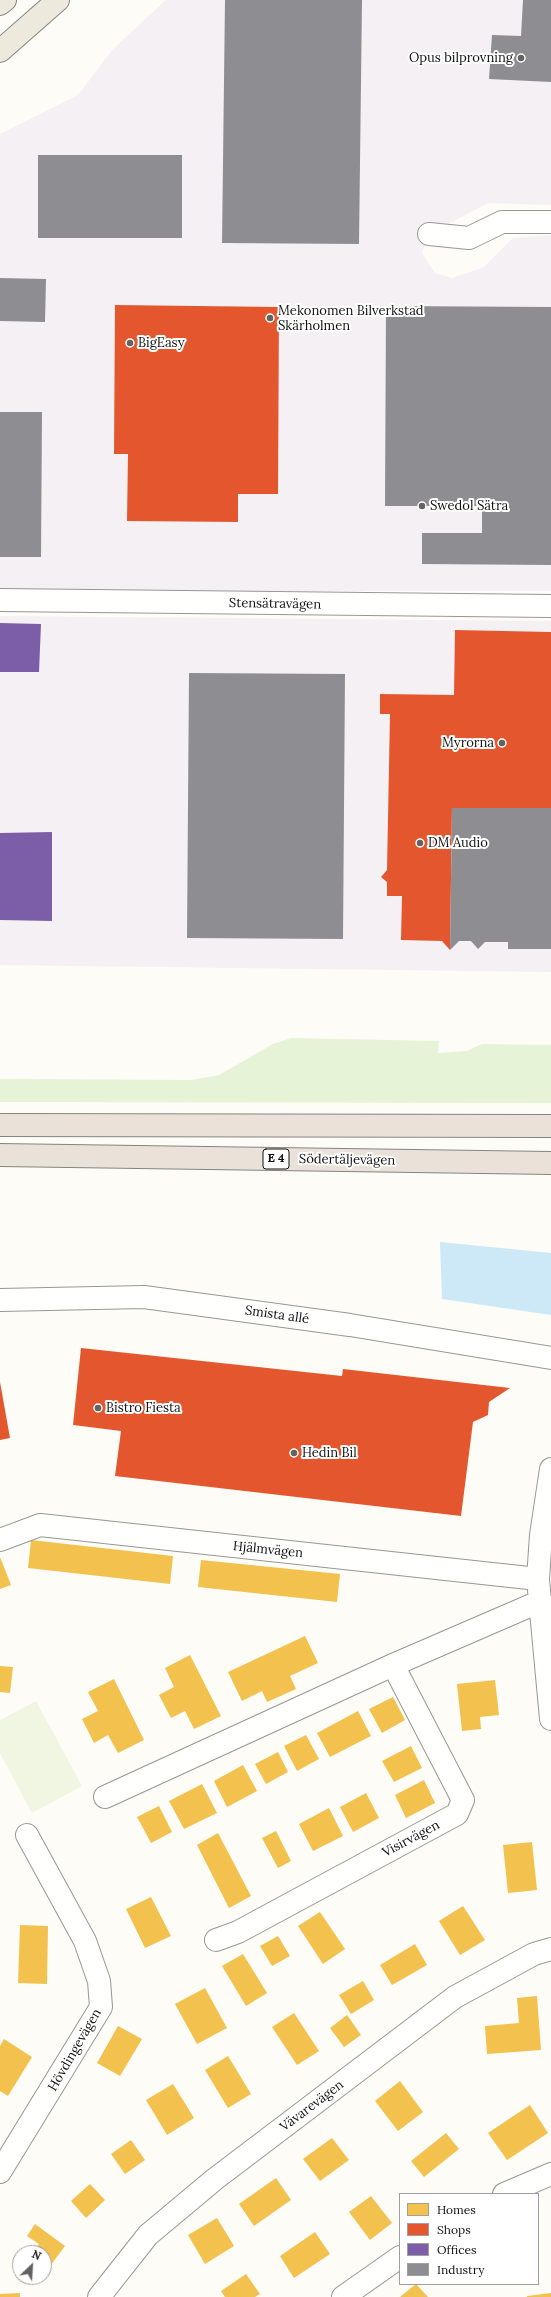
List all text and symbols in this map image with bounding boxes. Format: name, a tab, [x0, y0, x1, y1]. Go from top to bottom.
place label: Opus bilprovning	[409, 50, 513, 66]
marker: Opus bilprovning	[516, 53, 526, 63]
place label: Mekonomen Bilverkstad Skärholmen	[278, 303, 424, 334]
marker: Mekonomen Bilverkstad Skärholmen	[265, 313, 275, 323]
place label: BigEasy	[138, 335, 185, 351]
marker: BigEasy	[125, 338, 135, 348]
place label: Swedol Sätra	[430, 498, 508, 514]
marker: Swedol Sätra	[417, 501, 427, 511]
street label: Stensätravägen	[229, 595, 321, 613]
place label: Myrorna	[442, 735, 494, 751]
marker: Myrorna	[497, 738, 507, 748]
place label: DM Audio	[428, 835, 488, 851]
marker: DM Audio	[415, 838, 425, 848]
road number: E 4	[263, 1149, 289, 1169]
street label: Södertäljevägen	[299, 1151, 395, 1169]
street label: Smista allé	[244, 1303, 310, 1327]
place label: Bistro Fiesta	[106, 1400, 181, 1416]
marker: Bistro Fiesta	[93, 1403, 103, 1413]
place label: Hedin Bil	[302, 1445, 357, 1461]
marker: Hedin Bil	[289, 1448, 299, 1458]
street label: Hjälmvägen	[232, 1539, 304, 1561]
street label: Visirvägen	[380, 1817, 442, 1861]
street label: Hövdingevägen	[45, 2006, 105, 2094]
street label: Vävarevägen	[277, 2077, 347, 2135]
legend	[399, 2193, 539, 2285]
text: Homes	[437, 2202, 476, 2217]
text: Shops	[437, 2222, 471, 2237]
text: Offices	[437, 2242, 477, 2257]
north arrow	[12, 2245, 52, 2285]
text: N	[30, 2247, 43, 2263]
text: Industry	[437, 2262, 484, 2277]

